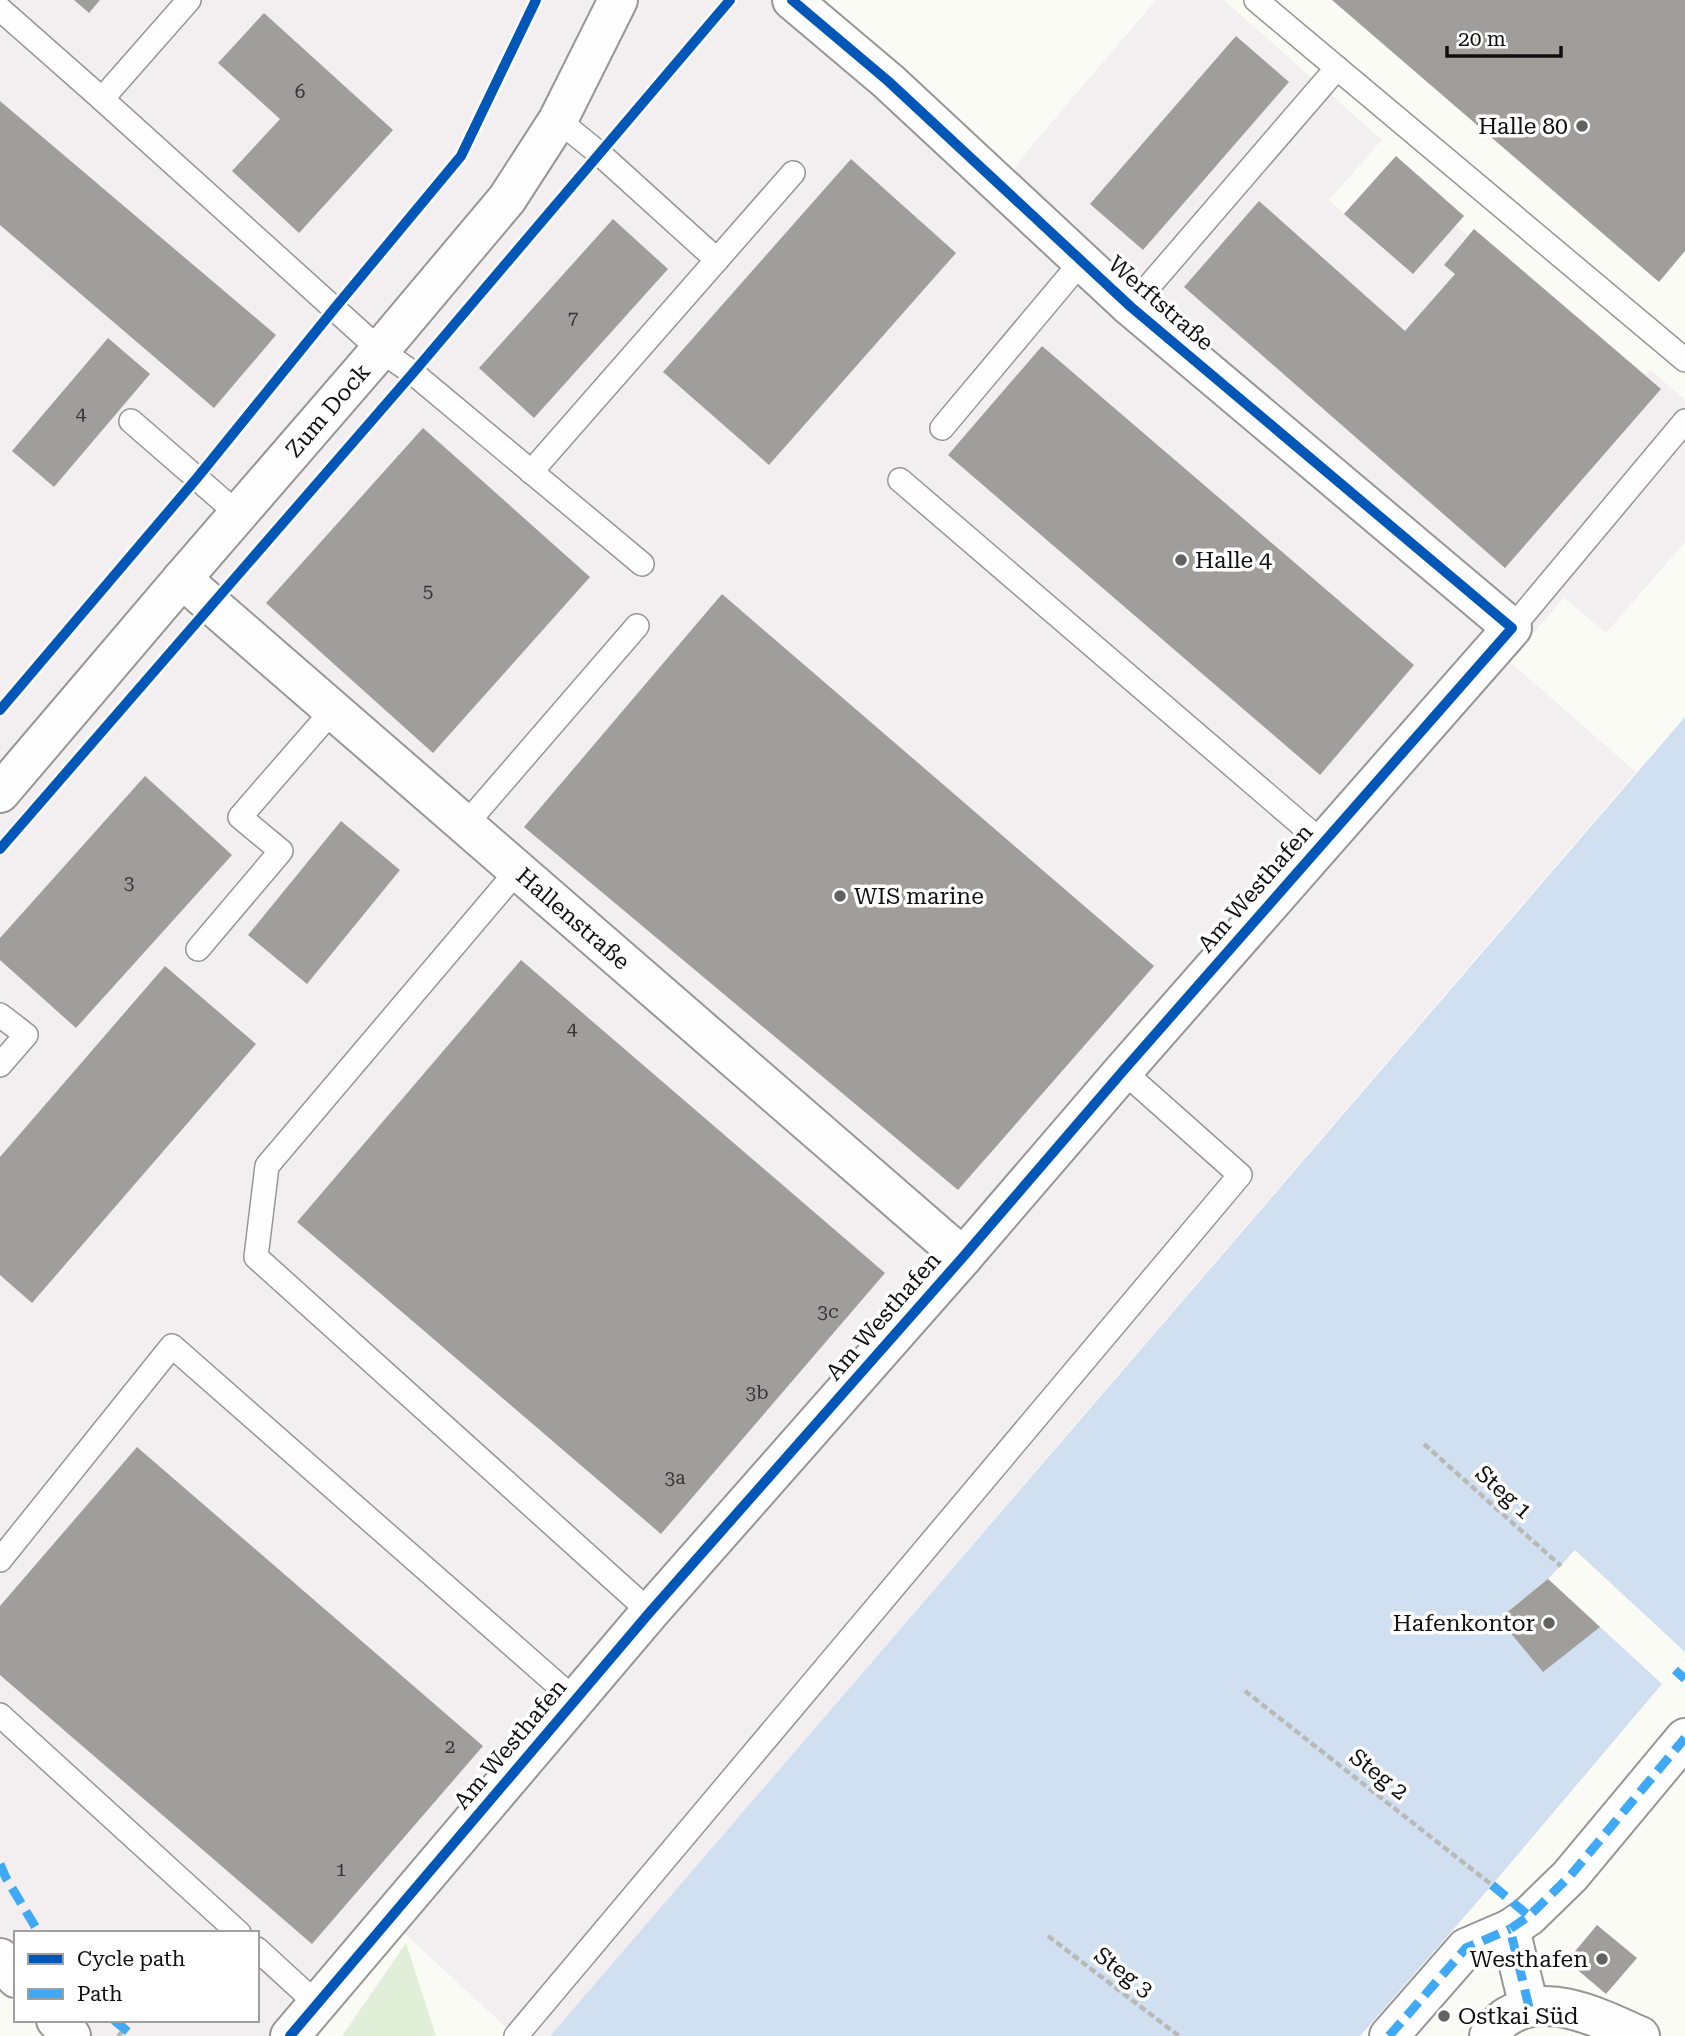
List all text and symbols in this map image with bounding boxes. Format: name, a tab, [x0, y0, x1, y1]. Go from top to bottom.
scale bar	[1447, 14, 1561, 58]
text: 20 m	[1458, 27, 1506, 51]
house number: 6	[295, 80, 305, 103]
place label: Halle 80	[1478, 113, 1568, 140]
marker: Halle 80	[1574, 118, 1590, 134]
street label: Werftstraße	[1103, 250, 1219, 356]
house number: 7	[568, 307, 579, 330]
street label: Zum Dock	[280, 358, 376, 463]
house number: 4	[76, 402, 87, 425]
place label: Halle 4	[1195, 547, 1272, 574]
marker: Halle 4	[1173, 552, 1189, 568]
house number: 5	[423, 579, 433, 602]
street label: Am Westhafen	[1192, 819, 1319, 958]
street label: Hallenstraße	[511, 862, 635, 975]
house number: 3	[124, 871, 134, 894]
place label: WIS marine	[854, 883, 984, 910]
marker: WIS marine	[832, 888, 848, 904]
house number: 4	[567, 1017, 578, 1040]
street label: Am Westhafen	[820, 1247, 947, 1386]
house number: 3c	[817, 1300, 839, 1323]
house number: 3b	[746, 1381, 768, 1404]
street label: Steg 1	[1470, 1460, 1538, 1525]
house number: 3a	[665, 1466, 686, 1489]
place label: Hafenkontor	[1393, 1610, 1535, 1637]
marker: Hafenkontor	[1541, 1615, 1557, 1631]
street label: Am Westhafen	[448, 1674, 573, 1815]
house number: 2	[445, 1735, 455, 1758]
street label: Steg 2	[1344, 1743, 1413, 1806]
house number: 1	[336, 1858, 346, 1881]
legend	[14, 1931, 259, 2022]
street label: Steg 3	[1089, 1942, 1159, 2003]
place label: Westhafen	[1470, 1946, 1588, 1973]
text: Cycle path	[77, 1947, 186, 1971]
marker: Westhafen	[1594, 1951, 1610, 1967]
text: Path	[77, 1982, 123, 2006]
place label: Ostkai Süd	[1458, 2003, 1579, 2030]
marker: Ostkai Süd	[1436, 2008, 1452, 2024]

